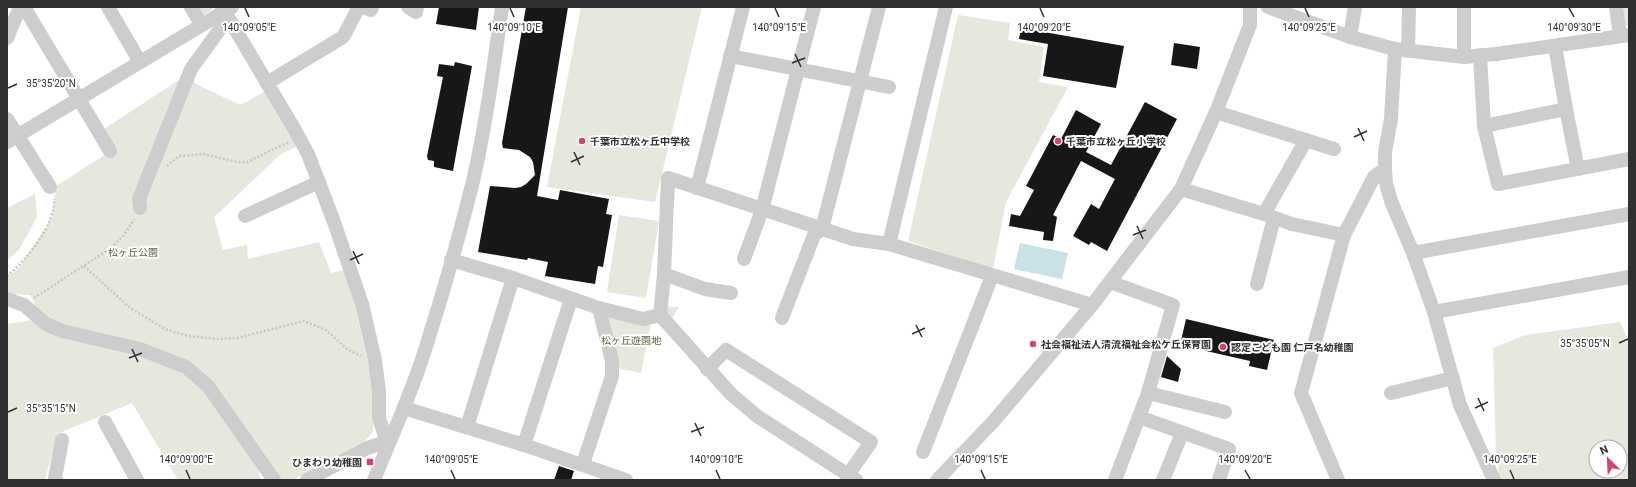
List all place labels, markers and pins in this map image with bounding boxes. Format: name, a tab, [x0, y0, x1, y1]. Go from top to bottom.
marker: 千葉市立松ヶ丘中学校	[577, 136, 587, 146]
place label: 千葉市立松ヶ丘中学校	[590, 136, 690, 147]
marker: 千葉市立松ヶ丘小学校	[1053, 136, 1063, 146]
place label: 千葉市立松ヶ丘小学校	[1066, 136, 1166, 147]
marker: 社会福祉法人清流福祉会松ケ丘保育園	[1028, 339, 1038, 349]
place label: 社会福祉法人清流福祉会松ケ丘保育園	[1041, 339, 1211, 350]
marker: 認定こども園 仁戸名幼稚園	[1218, 342, 1228, 352]
place label: 認定こども園 仁戸名幼稚園	[1231, 342, 1354, 353]
place label: ひまわり幼稚園	[292, 457, 362, 468]
marker: ひまわり幼稚園	[365, 457, 375, 467]

